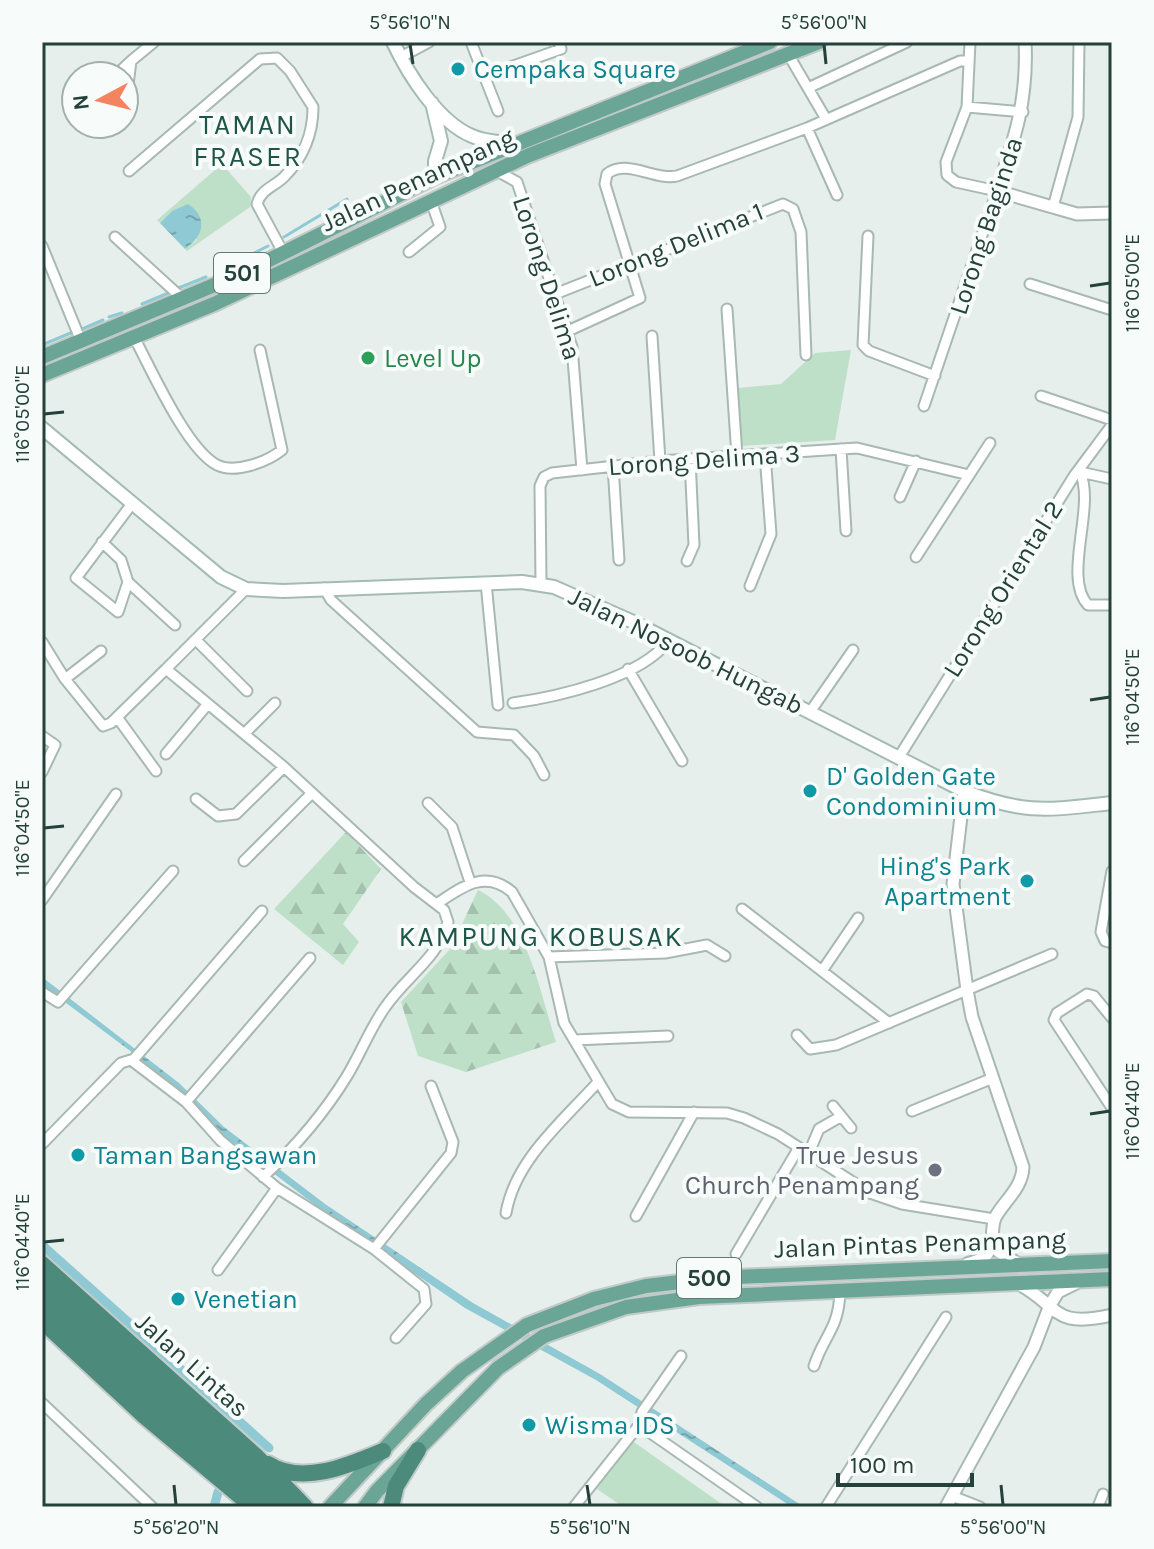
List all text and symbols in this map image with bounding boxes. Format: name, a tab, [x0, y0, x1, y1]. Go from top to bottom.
text: 5°56'10"N	[369, 11, 451, 34]
text: 5°56'00"N	[780, 11, 868, 34]
place label: Cempaka Square	[474, 54, 676, 85]
north arrow	[60, 60, 140, 140]
marker: Cempaka Square	[449, 60, 467, 78]
text: N	[67, 93, 95, 112]
district label: TAMAN FRASER	[193, 108, 303, 173]
street label: Jalan Penampang	[316, 121, 520, 238]
street label: Lorong Baginda	[943, 133, 1029, 319]
street label: Lorong Delima	[506, 192, 588, 364]
street label: Lorong Delima 1	[584, 196, 768, 294]
text: 116°05'00"E	[1121, 234, 1144, 332]
road number: 501	[214, 253, 270, 293]
place label: Level Up	[384, 343, 482, 374]
marker: Level Up	[359, 349, 377, 367]
text: 116°05'00"E	[11, 365, 34, 463]
street label: Lorong Delima 3	[607, 438, 801, 482]
street label: Lorong Oriental 2	[936, 495, 1070, 683]
street label: Jalan Nosoob Hungab	[564, 581, 808, 721]
text: 116°04'50"E	[1121, 648, 1144, 746]
place label: D' Golden Gate Condominium	[826, 761, 997, 822]
text: 116°04'50"E	[11, 779, 34, 877]
marker: D' Golden Gate Condominium	[801, 782, 819, 800]
place label: Hing's Park Apartment	[879, 851, 1011, 912]
marker: Hing's Park Apartment	[1018, 872, 1036, 890]
district label: KAMPUNG KOBUSAK	[398, 920, 684, 953]
text: 116°04'40"E	[1121, 1062, 1144, 1160]
place label: Taman Bangsawan	[94, 1140, 317, 1171]
place label: True Jesus Church Penampang	[685, 1140, 919, 1201]
marker: Taman Bangsawan	[69, 1146, 87, 1164]
marker: True Jesus Church Penampang	[926, 1161, 944, 1179]
text: 116°04'40"E	[11, 1193, 34, 1291]
street label: Jalan Pintas Penampang	[774, 1223, 1067, 1265]
road number: 500	[677, 1258, 741, 1298]
place label: Venetian	[194, 1284, 298, 1315]
marker: Venetian	[169, 1290, 187, 1308]
street label: Jalan Lintas	[129, 1306, 255, 1424]
place label: Wisma IDS	[545, 1410, 675, 1441]
marker: Wisma IDS	[520, 1416, 538, 1434]
scale bar	[838, 1437, 972, 1487]
text: 100 m	[850, 1451, 915, 1479]
text: 5°56'20"N	[133, 1516, 219, 1539]
text: 5°56'10"N	[549, 1516, 631, 1539]
text: 5°56'00"N	[959, 1516, 1047, 1539]

